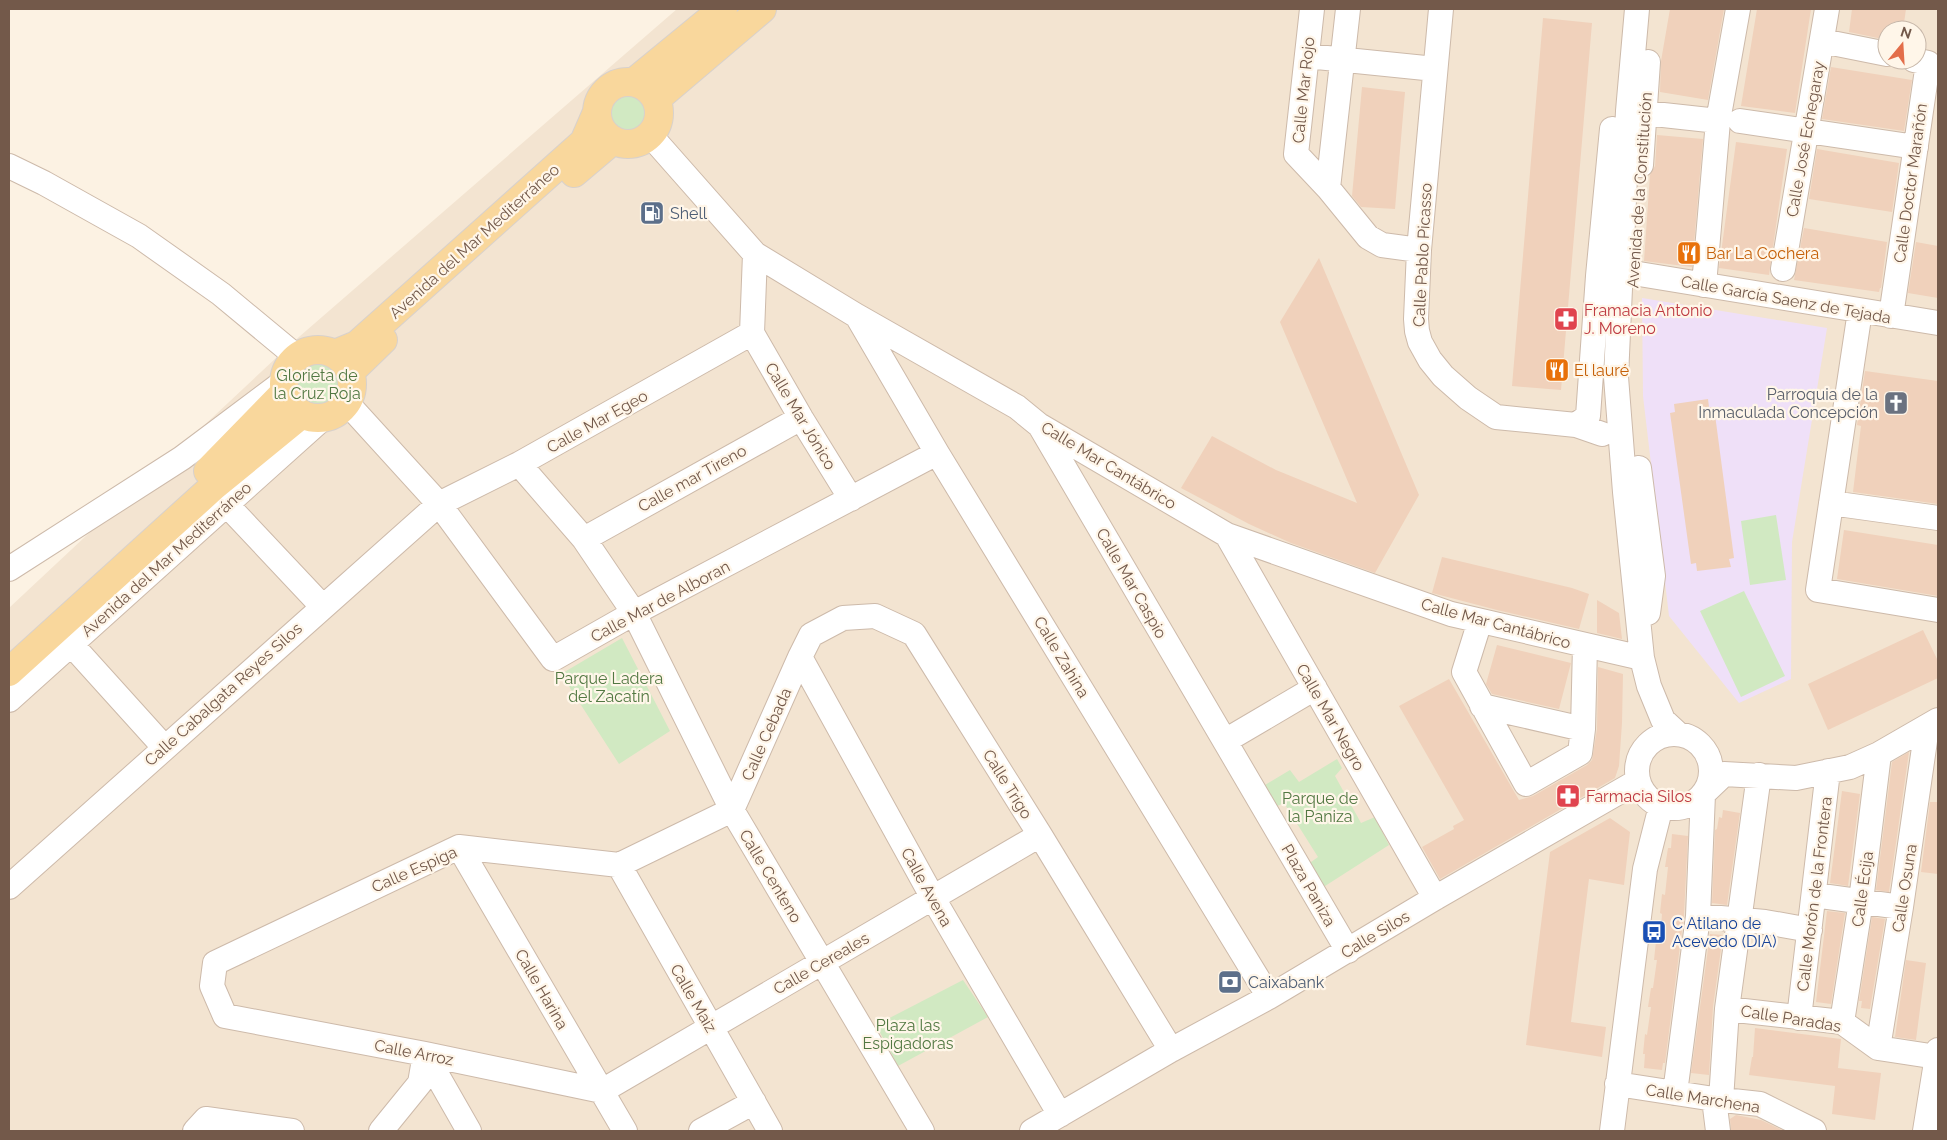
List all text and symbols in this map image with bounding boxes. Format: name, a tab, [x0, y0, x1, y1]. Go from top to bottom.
north arrow	[1877, 20, 1927, 70]
text: N	[1898, 23, 1914, 42]
street label: Calle Mar Rojo	[1288, 36, 1319, 144]
street label: Calle José Echegaray	[1782, 59, 1829, 219]
street label: Avenida de la Constitución	[1623, 91, 1656, 289]
street label: Calle Doctor Marañón	[1890, 102, 1931, 264]
street label: Avenida del Mar Mediterráneo	[385, 160, 563, 323]
street label: Calle Pablo Picasso	[1409, 183, 1436, 328]
fuel station icon: Shell	[639, 200, 665, 226]
place label: Shell	[670, 204, 708, 223]
restaurant icon: Bar La Cochera	[1676, 240, 1702, 266]
place label: Bar La Cochera	[1706, 244, 1819, 263]
street label: Calle García Saenz de Tejada	[1679, 272, 1892, 327]
place label: Framacia Antonio J. Moreno	[1584, 301, 1712, 338]
pharmacy icon: Framacia Antonio J. Moreno	[1553, 306, 1579, 332]
restaurant icon: El lauré	[1544, 357, 1570, 383]
street label: Calle Mar Jónico	[761, 359, 840, 473]
place label: El lauré	[1574, 361, 1629, 380]
park label: Glorieta de la Cruz Roja	[273, 366, 361, 403]
place label: Parroquia de la Inmaculada Concepción	[1698, 385, 1878, 422]
street label: Calle Mar Egeo	[544, 386, 651, 457]
church icon: Parroquia de la Inmaculada Concepción	[1883, 390, 1909, 416]
street label: Calle Mar Cantábrico	[1038, 418, 1180, 513]
street label: Calle mar Tireno	[635, 441, 750, 516]
street label: Avenida del Mar Mediterráneo	[77, 478, 255, 641]
street label: Calle Mar Caspio	[1092, 525, 1171, 642]
street label: Calle Mar de Alboran	[587, 557, 733, 646]
street label: Calle Mar Cantábrico	[1419, 594, 1573, 653]
street label: Calle Zahina	[1030, 613, 1093, 701]
street label: Calle Cabalgata Reyes Silos	[141, 619, 306, 770]
street label: Calle Mar Negro	[1292, 660, 1369, 774]
park label: Parque Ladera del Zacatín	[555, 669, 663, 706]
street label: Calle Cebada	[738, 685, 795, 784]
street label: Calle Trigo	[979, 746, 1036, 822]
pharmacy icon: Farmacia Silos	[1555, 783, 1581, 809]
place label: Farmacia Silos	[1586, 787, 1692, 806]
park label: Parque de la Paniza	[1282, 789, 1358, 826]
street label: Calle Morón de la Frontera	[1793, 796, 1836, 992]
street label: Calle Centeno	[735, 826, 806, 926]
street label: Plaza Paniza	[1277, 841, 1340, 930]
street label: Calle Espiga	[369, 842, 460, 897]
street label: Calle Osuna	[1888, 843, 1921, 934]
street label: Calle Avena	[897, 844, 956, 930]
street label: Calle Écija	[1847, 850, 1877, 928]
street label: Calle Silos	[1337, 906, 1413, 962]
place label: C Atilano de Acevedo (DIA)	[1672, 914, 1776, 951]
bus stop icon: C Atilano de Acevedo (DIA)	[1641, 919, 1667, 945]
street label: Calle Cereales	[770, 928, 873, 998]
street label: Calle Harina	[511, 946, 572, 1033]
street label: Calle Maiz	[666, 961, 721, 1036]
bank icon: Caixabank	[1217, 969, 1243, 995]
place label: Caixabank	[1248, 973, 1325, 992]
street label: Calle Paradas	[1739, 1001, 1843, 1036]
park label: Plaza las Espigadoras	[863, 1016, 954, 1053]
street label: Calle Arroz	[373, 1035, 455, 1070]
street label: Calle Marchena	[1644, 1080, 1761, 1117]

